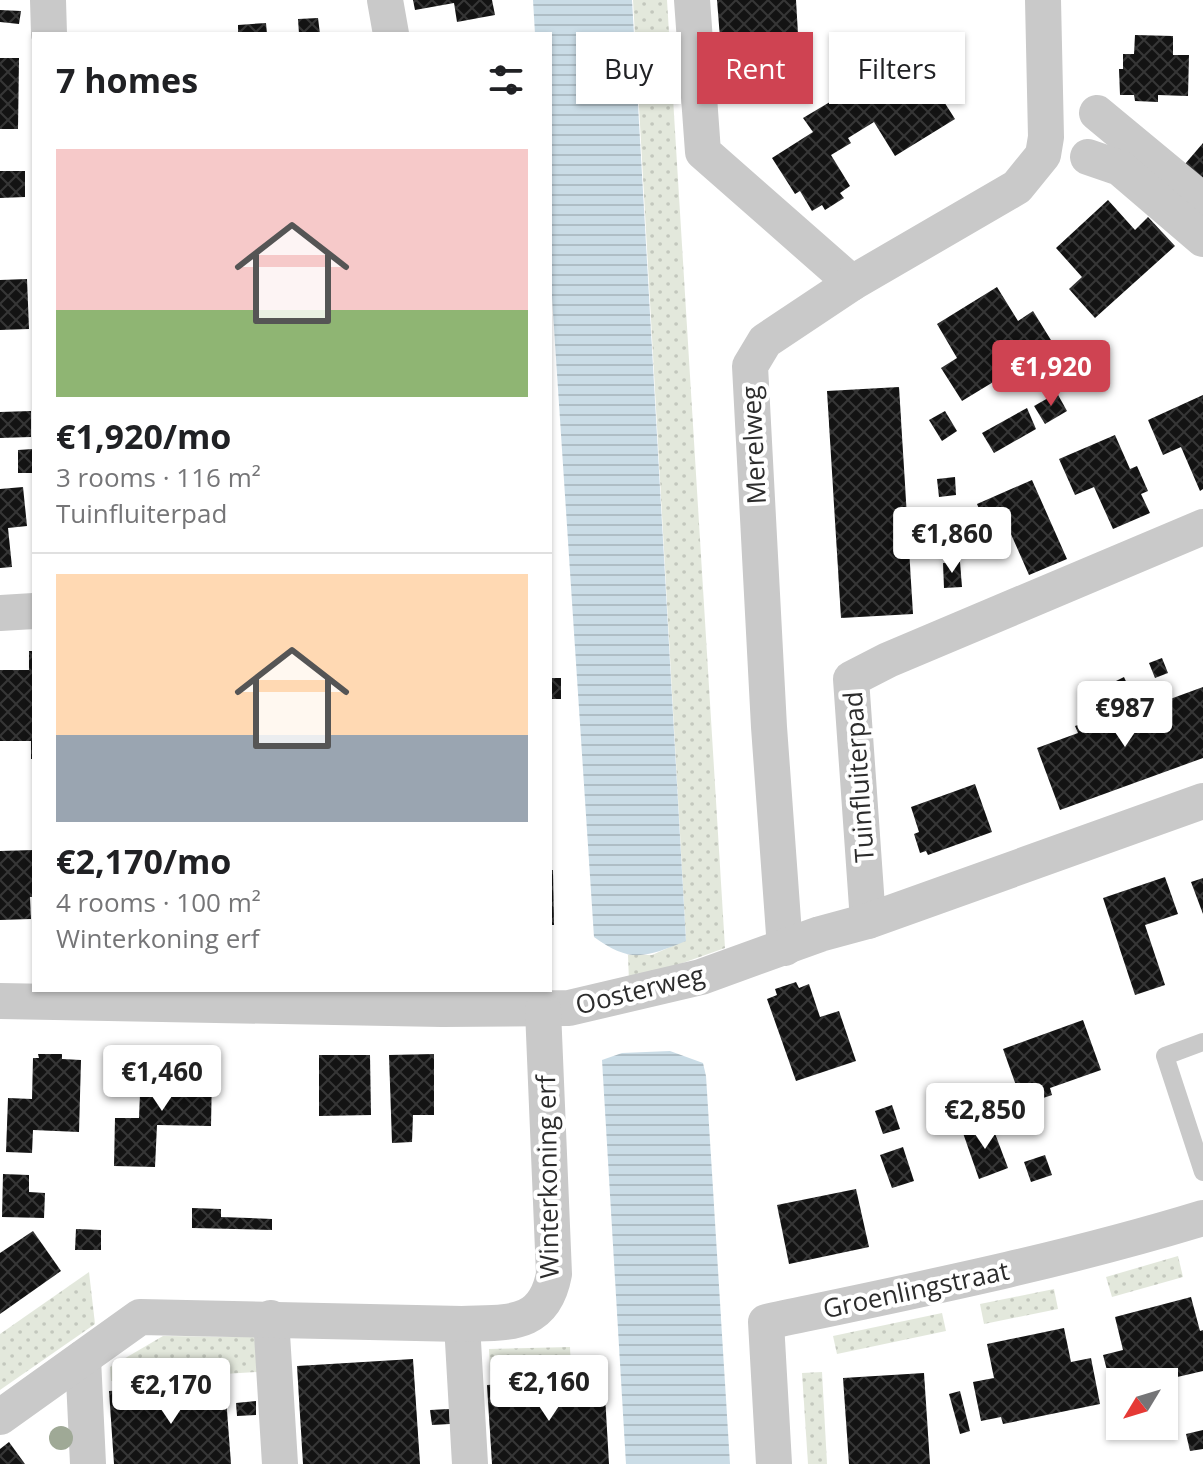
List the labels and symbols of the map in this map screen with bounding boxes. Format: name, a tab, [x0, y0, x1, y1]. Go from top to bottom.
pin: €1,920	[986, 340, 1116, 408]
street label: Merelweg	[732, 385, 774, 505]
pin: €1,860	[887, 507, 1017, 575]
pin: €987	[1078, 681, 1172, 749]
street label: Tuinfluiterpad	[834, 690, 882, 864]
street label: Oosterweg	[572, 956, 708, 1022]
pin: €1,460	[97, 1045, 227, 1113]
street label: Winterkoning erf	[527, 1074, 567, 1279]
pin: €2,850	[920, 1083, 1050, 1151]
street label: Groenlingstraat	[819, 1252, 1012, 1326]
pin: €2,160	[484, 1355, 614, 1423]
pin: €2,170	[106, 1358, 236, 1426]
north arrow	[1106, 1368, 1178, 1440]

